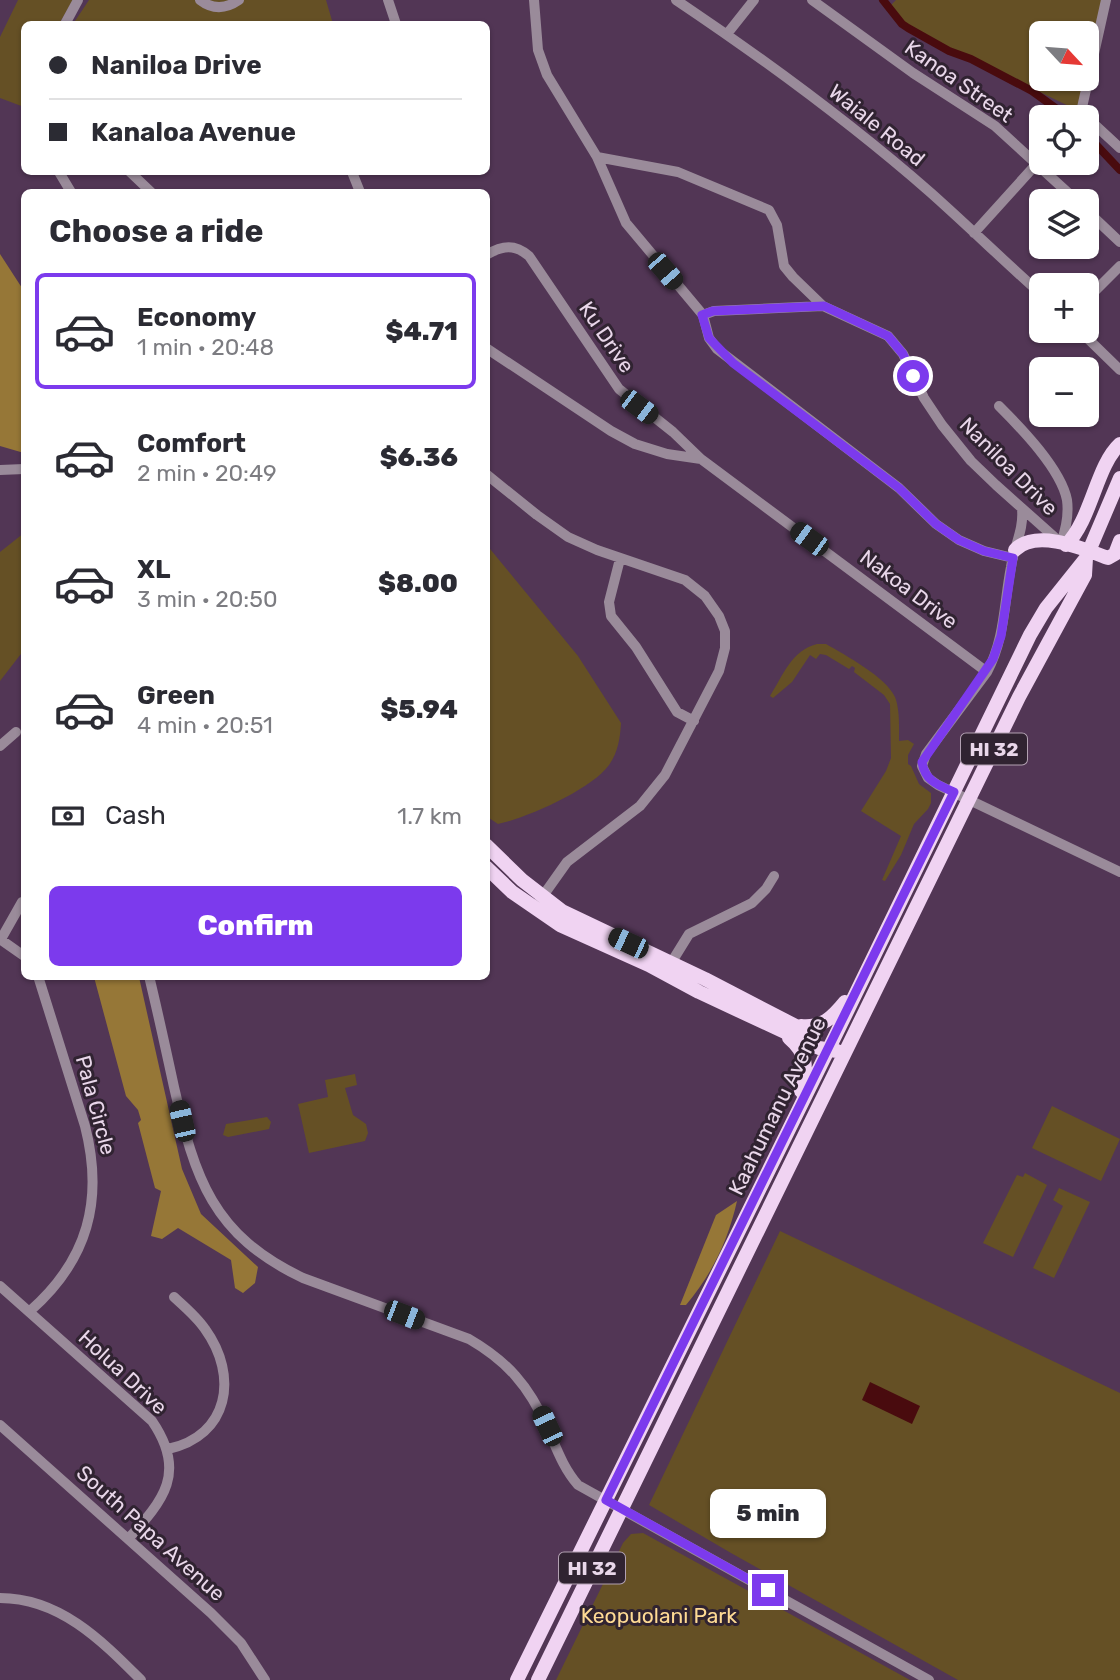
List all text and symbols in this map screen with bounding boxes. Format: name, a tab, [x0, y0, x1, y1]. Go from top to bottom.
north arrow	[1029, 21, 1099, 91]
map controls	[1029, 21, 1099, 427]
street label: Kanoa Street	[900, 35, 1018, 127]
text: Naniloa Drive	[91, 50, 262, 81]
street label: Waiale Road	[824, 79, 930, 171]
button: locate	[1029, 105, 1099, 175]
text: Kanaloa Avenue	[91, 117, 296, 148]
button: layers	[1029, 189, 1099, 259]
text: Choose a ride	[49, 212, 263, 250]
car	[644, 248, 687, 294]
button: +	[1029, 273, 1099, 343]
street label: Ku Drive	[574, 297, 640, 377]
icon: car	[53, 300, 116, 363]
text: Economy	[137, 302, 256, 333]
text: $4.71	[386, 316, 458, 347]
text: 1 min · 20:48	[137, 333, 274, 361]
button: −	[1029, 357, 1099, 427]
route start	[897, 360, 929, 392]
car	[616, 386, 663, 428]
street label: Naniloa Drive	[955, 412, 1063, 520]
icon: car	[53, 426, 116, 489]
text: Comfort	[137, 428, 246, 459]
text: $6.36	[380, 442, 458, 473]
text: 2 min · 20:49	[137, 459, 277, 487]
car	[786, 518, 833, 560]
street label: Nakoa Drive	[855, 544, 963, 634]
icon: car	[53, 552, 116, 615]
text: XL	[137, 554, 170, 585]
text: $8.00	[378, 568, 458, 599]
text: 3 min · 20:50	[137, 585, 278, 613]
icon: car	[53, 678, 116, 741]
text: Green	[137, 680, 215, 711]
text: $5.94	[380, 694, 458, 725]
text: 4 min · 20:51	[137, 711, 273, 739]
road number: HI 32	[961, 734, 1027, 764]
icon: cash	[49, 797, 87, 835]
text: Cash	[105, 800, 166, 831]
text: 1.7 km	[397, 802, 462, 830]
button: Confirm	[49, 886, 462, 966]
car	[605, 925, 652, 961]
street label: Kaahumanu Avenue	[723, 1013, 831, 1199]
street label: Pala Circle	[71, 1052, 121, 1158]
car	[168, 1098, 197, 1144]
car	[381, 1298, 428, 1332]
street label: Holua Drive	[73, 1325, 173, 1419]
car	[529, 1403, 566, 1449]
street label: South Papa Avenue	[72, 1460, 230, 1606]
callout: 5 min	[710, 1488, 826, 1538]
text: 5 min	[736, 1499, 800, 1527]
road number: HI 32	[559, 1552, 625, 1584]
route end	[752, 1574, 784, 1606]
park label: Keopuolani Park	[581, 1603, 737, 1628]

